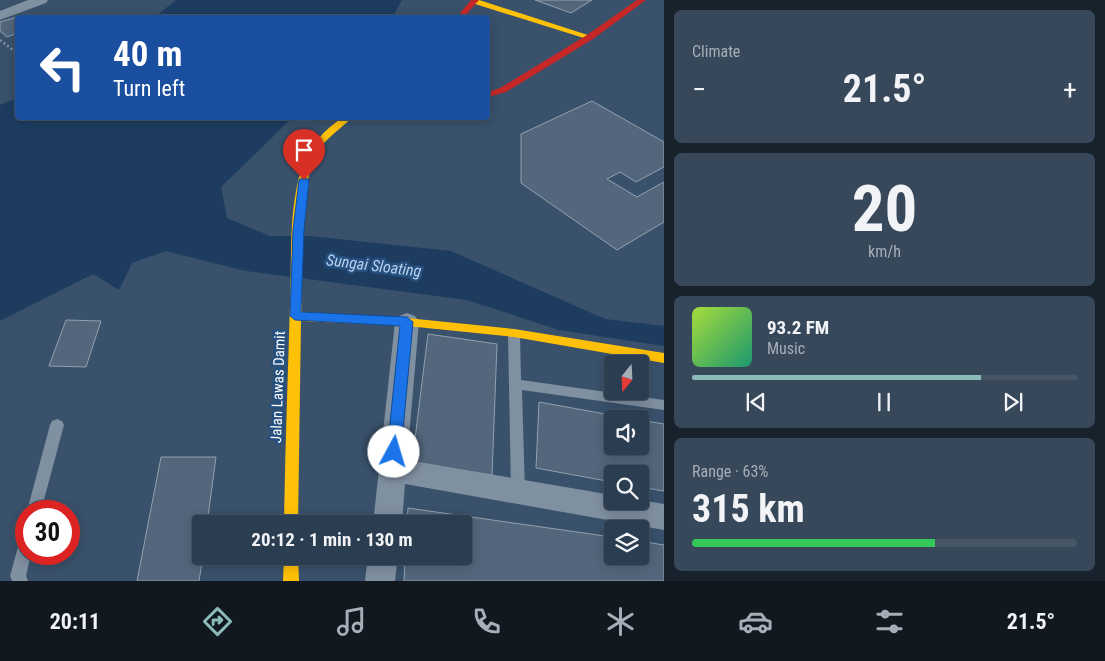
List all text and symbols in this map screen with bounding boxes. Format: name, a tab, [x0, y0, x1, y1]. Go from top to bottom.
text: 40 m	[113, 34, 182, 75]
icon: left	[30, 35, 95, 100]
text: Climate	[692, 42, 740, 61]
text: 21.5°	[843, 67, 926, 111]
text: −	[692, 73, 706, 106]
text: +	[1063, 73, 1077, 106]
text: Turn left	[113, 76, 185, 101]
pin	[283, 129, 325, 180]
icon: arrive	[290, 136, 318, 164]
text: 20	[852, 171, 917, 247]
text: km/h	[868, 242, 901, 261]
water label: Sungai Sloating	[325, 250, 423, 281]
text: 93.2 FM	[767, 316, 829, 339]
street label: Jalan Lawas Damit	[267, 331, 289, 443]
text: Music	[767, 339, 805, 358]
north arrow	[604, 355, 649, 400]
map controls	[604, 355, 649, 565]
icon: previous	[742, 388, 770, 416]
icon: pause	[870, 388, 898, 416]
icon: next	[999, 388, 1027, 416]
button: sound	[604, 410, 649, 455]
position arrow	[367, 425, 419, 477]
text: Range · 63%	[692, 462, 768, 481]
button: search	[604, 465, 649, 510]
text: 315 km	[692, 487, 805, 531]
speed limit sign: 30	[15, 500, 80, 565]
button: layers	[604, 520, 649, 565]
text: 20:12 · 1 min · 130 m	[251, 528, 413, 551]
icon: directions	[200, 604, 235, 639]
icon: music	[334, 604, 369, 639]
icon: phone	[469, 604, 504, 639]
icon: climate	[603, 604, 638, 639]
icon: car	[738, 604, 773, 639]
icon: filters	[872, 604, 907, 639]
text: 20:11	[50, 609, 100, 634]
text: 21.5°	[1007, 609, 1055, 634]

